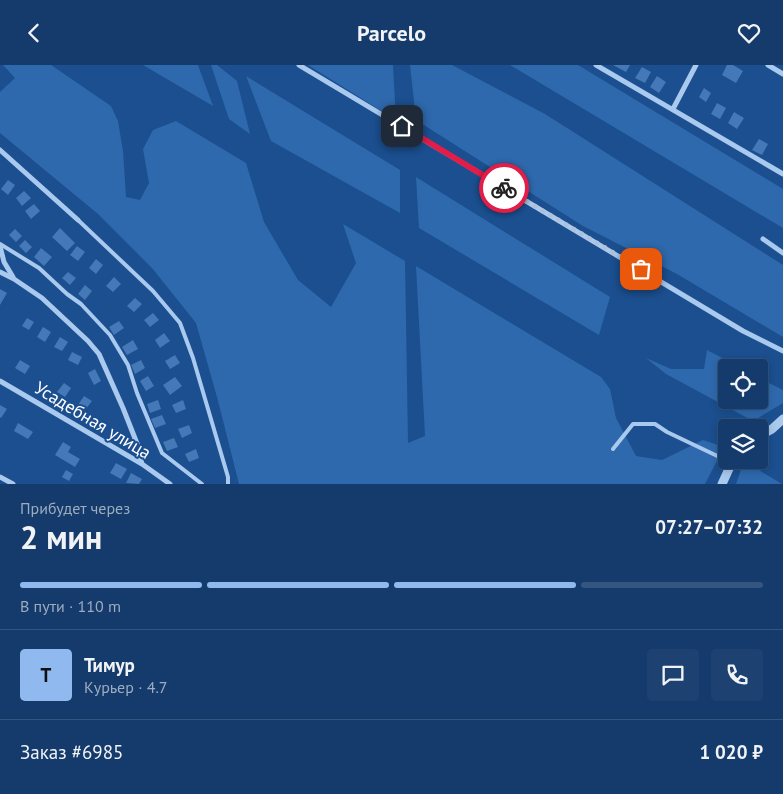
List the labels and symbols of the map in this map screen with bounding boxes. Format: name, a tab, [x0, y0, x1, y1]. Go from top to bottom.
pin	[381, 105, 423, 147]
courier	[479, 163, 529, 213]
pin	[620, 248, 662, 290]
street label: Усадебная улица	[30, 376, 156, 464]

